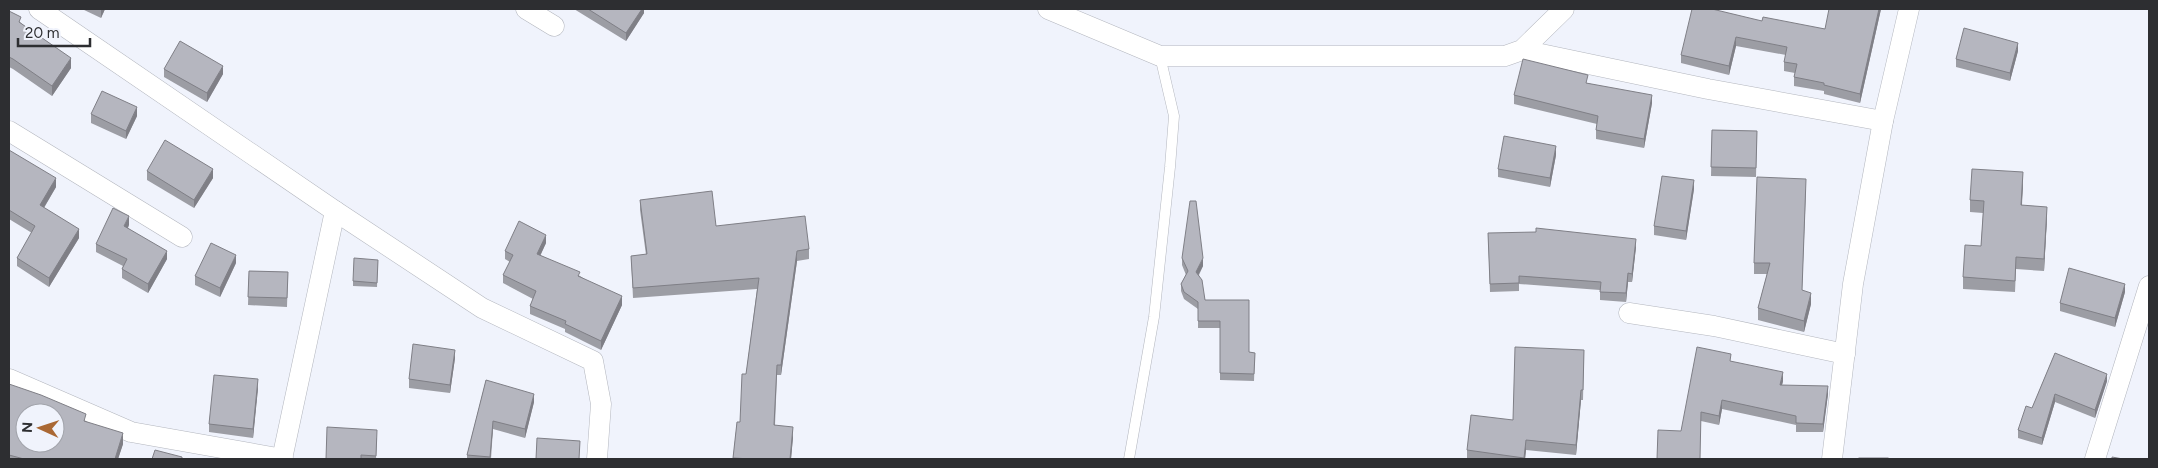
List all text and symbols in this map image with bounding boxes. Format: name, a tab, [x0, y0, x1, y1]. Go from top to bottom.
scale bar	[18, 15, 90, 47]
text: 20 m	[25, 24, 59, 42]
north arrow	[15, 403, 65, 453]
text: N	[19, 421, 36, 433]

